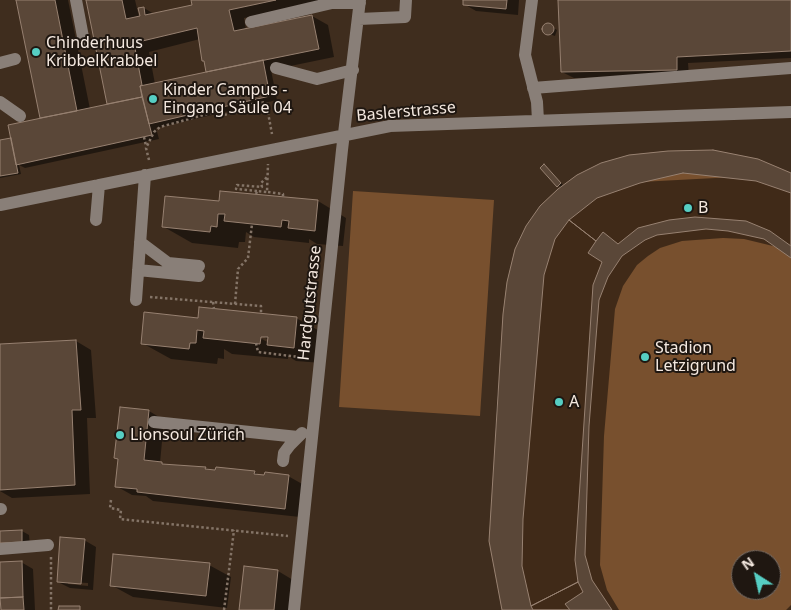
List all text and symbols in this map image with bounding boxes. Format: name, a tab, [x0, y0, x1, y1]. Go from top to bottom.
place label: Chinderhuus KribbelKrabbel	[46, 33, 157, 71]
marker: Chinderhuus KribbelKrabbel	[30, 46, 42, 58]
place label: Kinder Campus - Eingang Säule 04	[163, 80, 292, 118]
marker: Kinder Campus - Eingang Säule 04	[147, 93, 159, 105]
street label: Baslerstrasse	[355, 98, 457, 126]
place label: B	[698, 198, 708, 218]
marker: B	[682, 202, 694, 214]
street label: Hardgutstrasse	[294, 245, 326, 361]
place label: Stadion Letzigrund	[655, 338, 736, 376]
marker: Stadion Letzigrund	[639, 351, 651, 363]
place label: A	[569, 392, 579, 412]
marker: A	[553, 396, 565, 408]
place label: Lionsoul Zürich	[130, 425, 245, 445]
marker: Lionsoul Zürich	[114, 429, 126, 441]
north arrow	[731, 550, 781, 600]
text: N	[738, 552, 758, 574]

